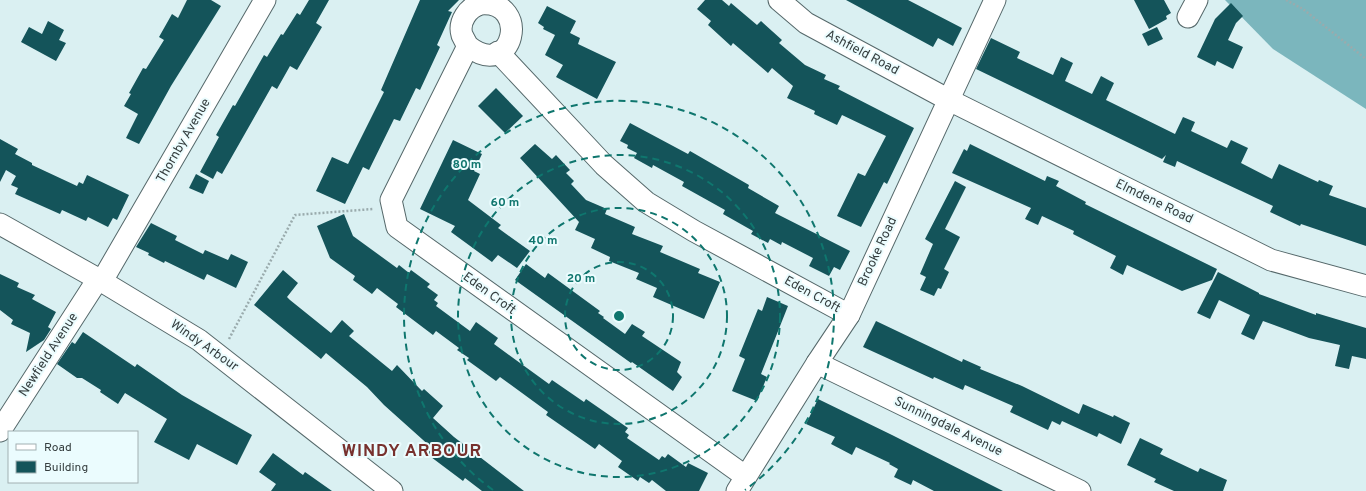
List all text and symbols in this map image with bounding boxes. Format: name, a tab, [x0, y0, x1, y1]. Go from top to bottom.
street label: Ashfield Road	[823, 27, 901, 79]
street label: Thornby Avenue	[153, 96, 215, 186]
text: 80 m	[453, 157, 481, 173]
street label: Elmdene Road	[1113, 176, 1195, 228]
text: 60 m	[491, 195, 519, 211]
street label: Brooke Road	[855, 215, 901, 289]
text: 40 m	[528, 233, 558, 249]
street label: Eden Croft	[459, 269, 519, 319]
text: 20 m	[567, 271, 595, 287]
street label: Eden Croft	[781, 273, 843, 317]
centre of rings	[612, 309, 626, 323]
street label: Newfield Avenue	[16, 310, 82, 400]
street label: Windy Arbour	[167, 317, 241, 375]
street label: Sunningdale Avenue	[891, 394, 1005, 460]
legend	[8, 431, 138, 483]
text: Road	[44, 440, 72, 456]
district label: WINDY ARBOUR	[342, 441, 482, 463]
text: Building	[44, 460, 88, 476]

